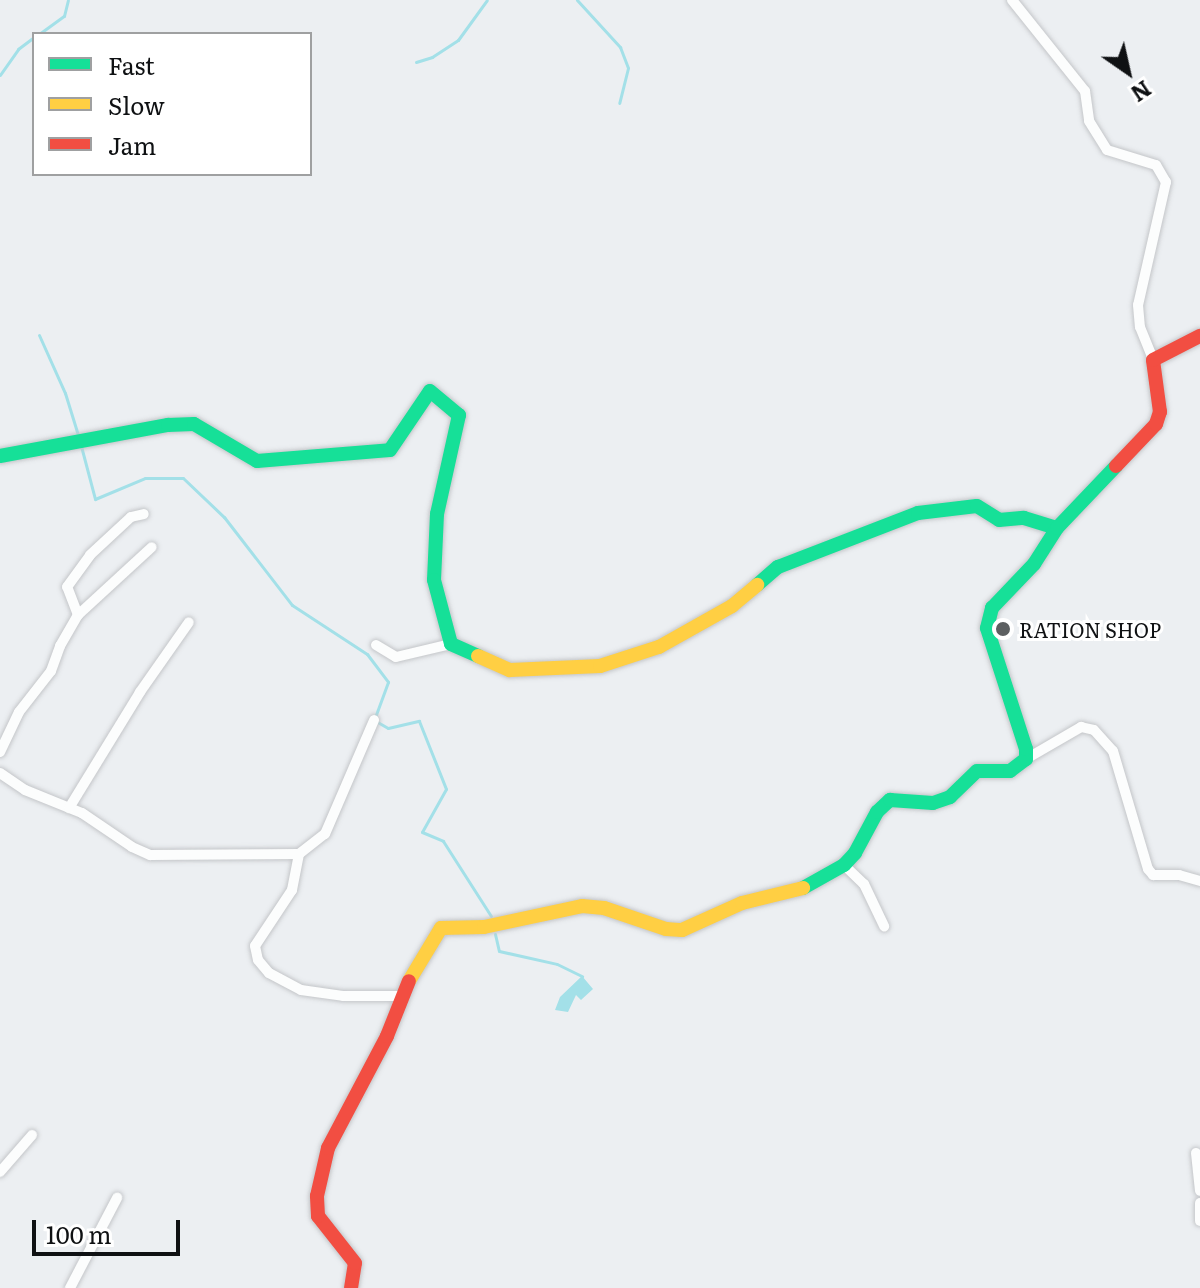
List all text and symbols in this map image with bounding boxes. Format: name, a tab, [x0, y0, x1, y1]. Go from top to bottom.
legend	[32, 32, 312, 176]
north arrow	[1088, 32, 1168, 112]
text: Fast	[108, 47, 155, 82]
text: N	[1125, 73, 1159, 111]
text: Slow	[108, 87, 165, 122]
text: Jam	[108, 127, 156, 162]
place label: RATION SHOP	[1019, 617, 1161, 641]
marker: RATION SHOP	[994, 620, 1012, 638]
scale bar	[36, 1204, 184, 1254]
text: 100 m	[46, 1216, 112, 1251]

